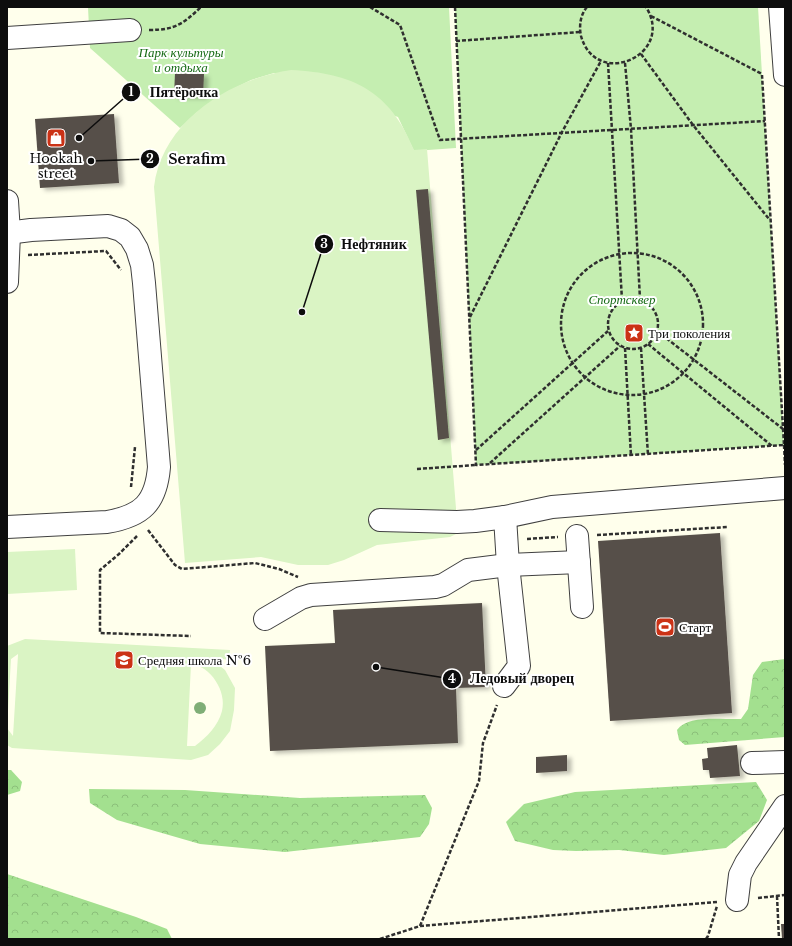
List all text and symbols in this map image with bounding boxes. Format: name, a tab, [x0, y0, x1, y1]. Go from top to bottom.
park label: Парк культуры и отдыха	[138, 44, 224, 76]
callout: Пятёрочка	[121, 79, 226, 105]
text: Пятёрочка	[150, 83, 218, 101]
text: 1	[128, 84, 134, 99]
shop icon: Hookah street	[45, 127, 67, 149]
callout: Serafim	[140, 146, 234, 172]
place label: Hookah street	[30, 150, 82, 182]
text: Serafim	[168, 150, 226, 168]
text: 2	[146, 151, 154, 166]
callout: Нефтяник	[314, 231, 415, 257]
text: Нефтяник	[341, 235, 408, 253]
text: 3	[320, 236, 328, 251]
park label: Спортсквер	[588, 291, 656, 308]
place icon: Три поколения	[623, 322, 645, 344]
place label: Три поколения	[648, 325, 730, 342]
sports icon: Старт	[654, 616, 676, 638]
place label: Старт	[679, 619, 711, 636]
school or university icon: Средняя школа №6	[113, 649, 135, 671]
place label: Средняя школа №6	[138, 652, 251, 669]
callout: Ледовый дворец	[442, 666, 582, 692]
text: Ледовый дворец	[470, 669, 574, 687]
text: 4	[448, 671, 456, 686]

